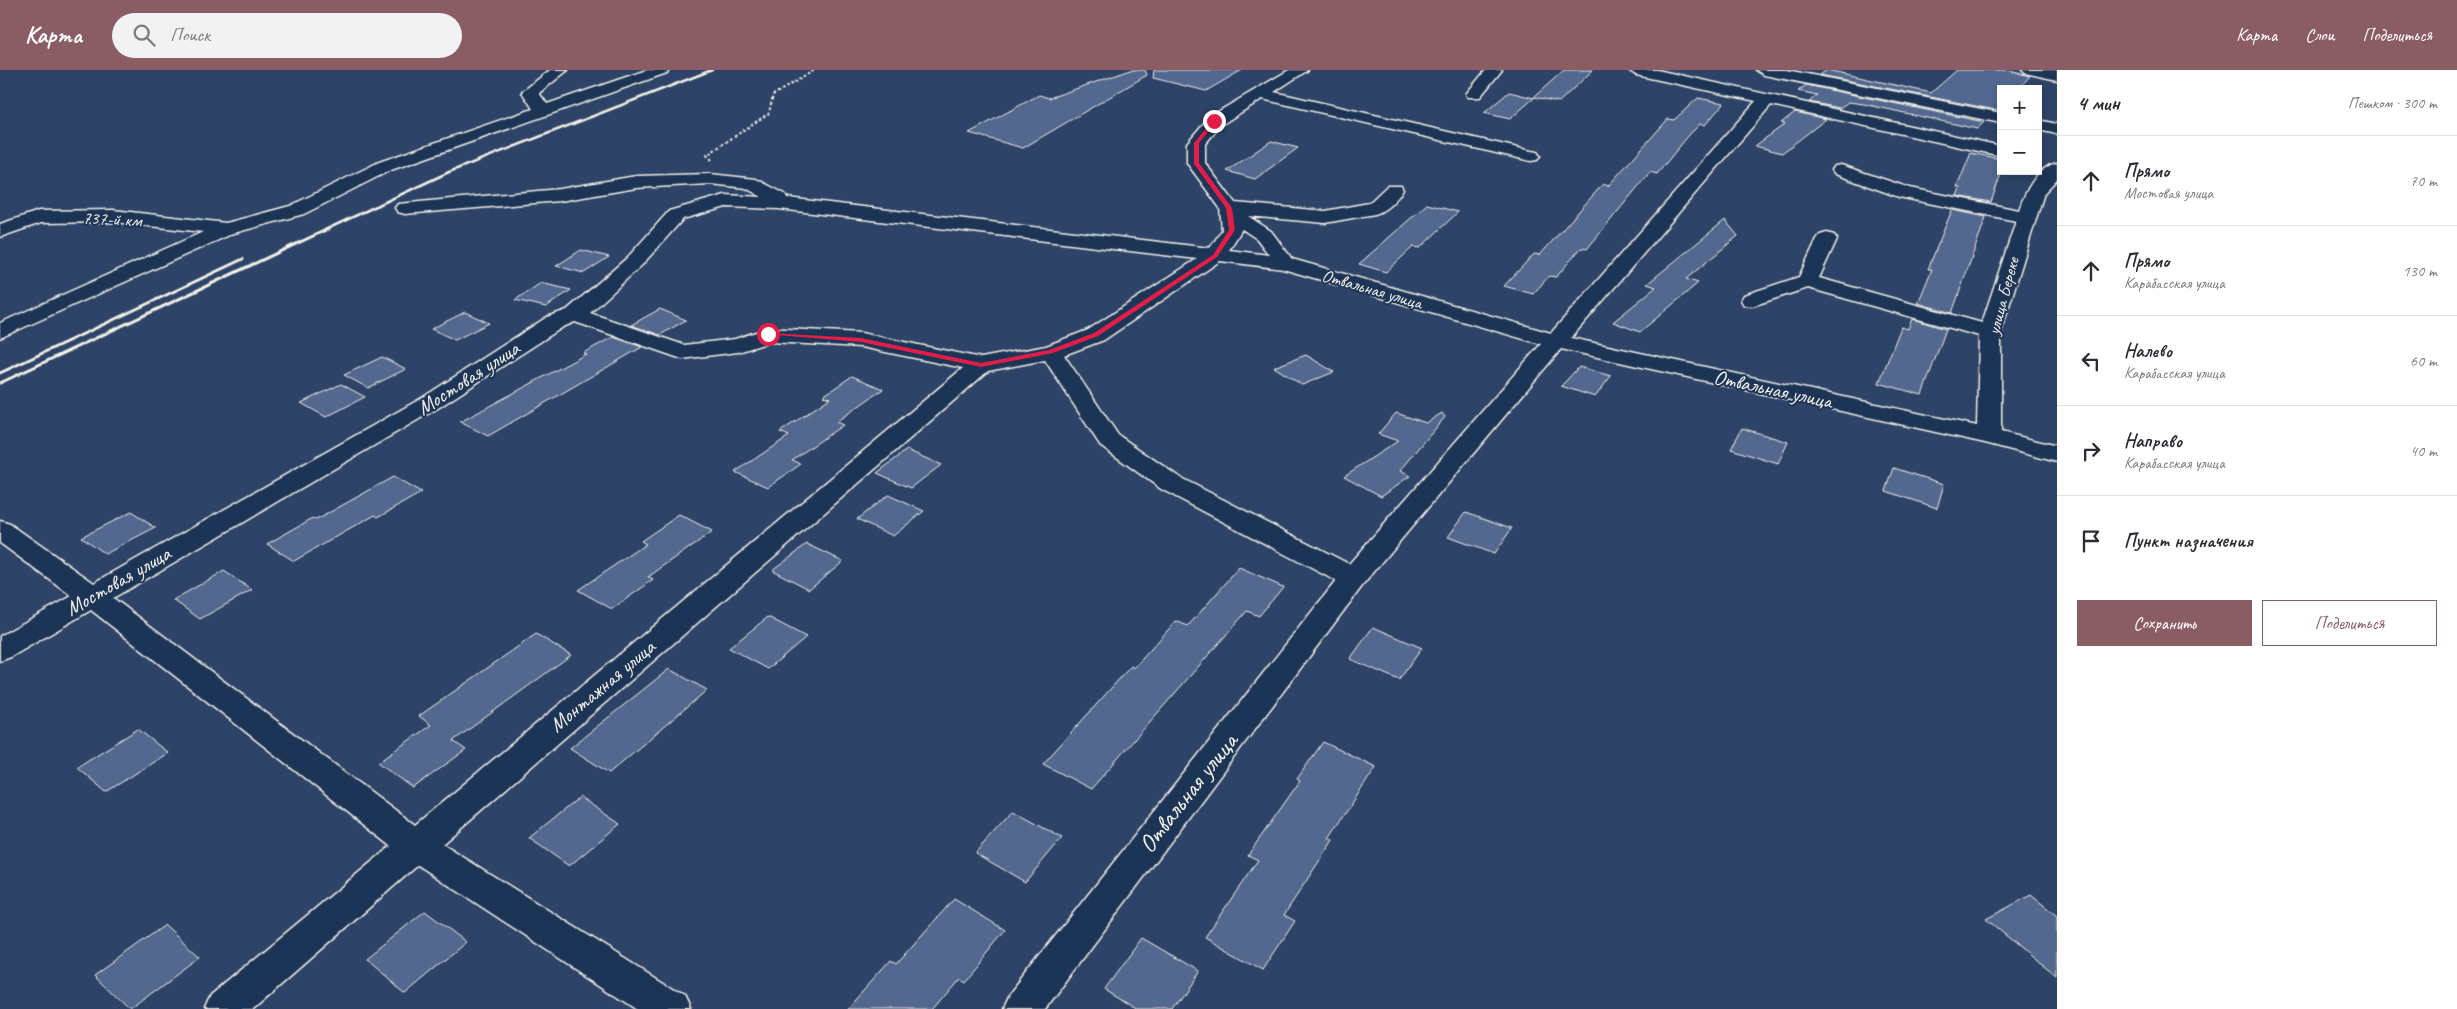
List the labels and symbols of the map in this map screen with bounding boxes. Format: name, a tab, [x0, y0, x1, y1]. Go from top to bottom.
route end	[1203, 110, 1226, 133]
street label: 737-й км	[82, 206, 144, 232]
street label: улица Береке	[1982, 254, 2024, 338]
street label: Отвальная улица	[1319, 264, 1426, 314]
route start	[757, 323, 780, 346]
street label: Мостовая улица	[412, 334, 526, 421]
street label: Отвальная улица	[1711, 364, 1837, 415]
street label: Мостовая улица	[61, 540, 177, 622]
street label: Монтажная улица	[544, 633, 662, 738]
street label: Отвальная улица	[1131, 724, 1246, 859]

